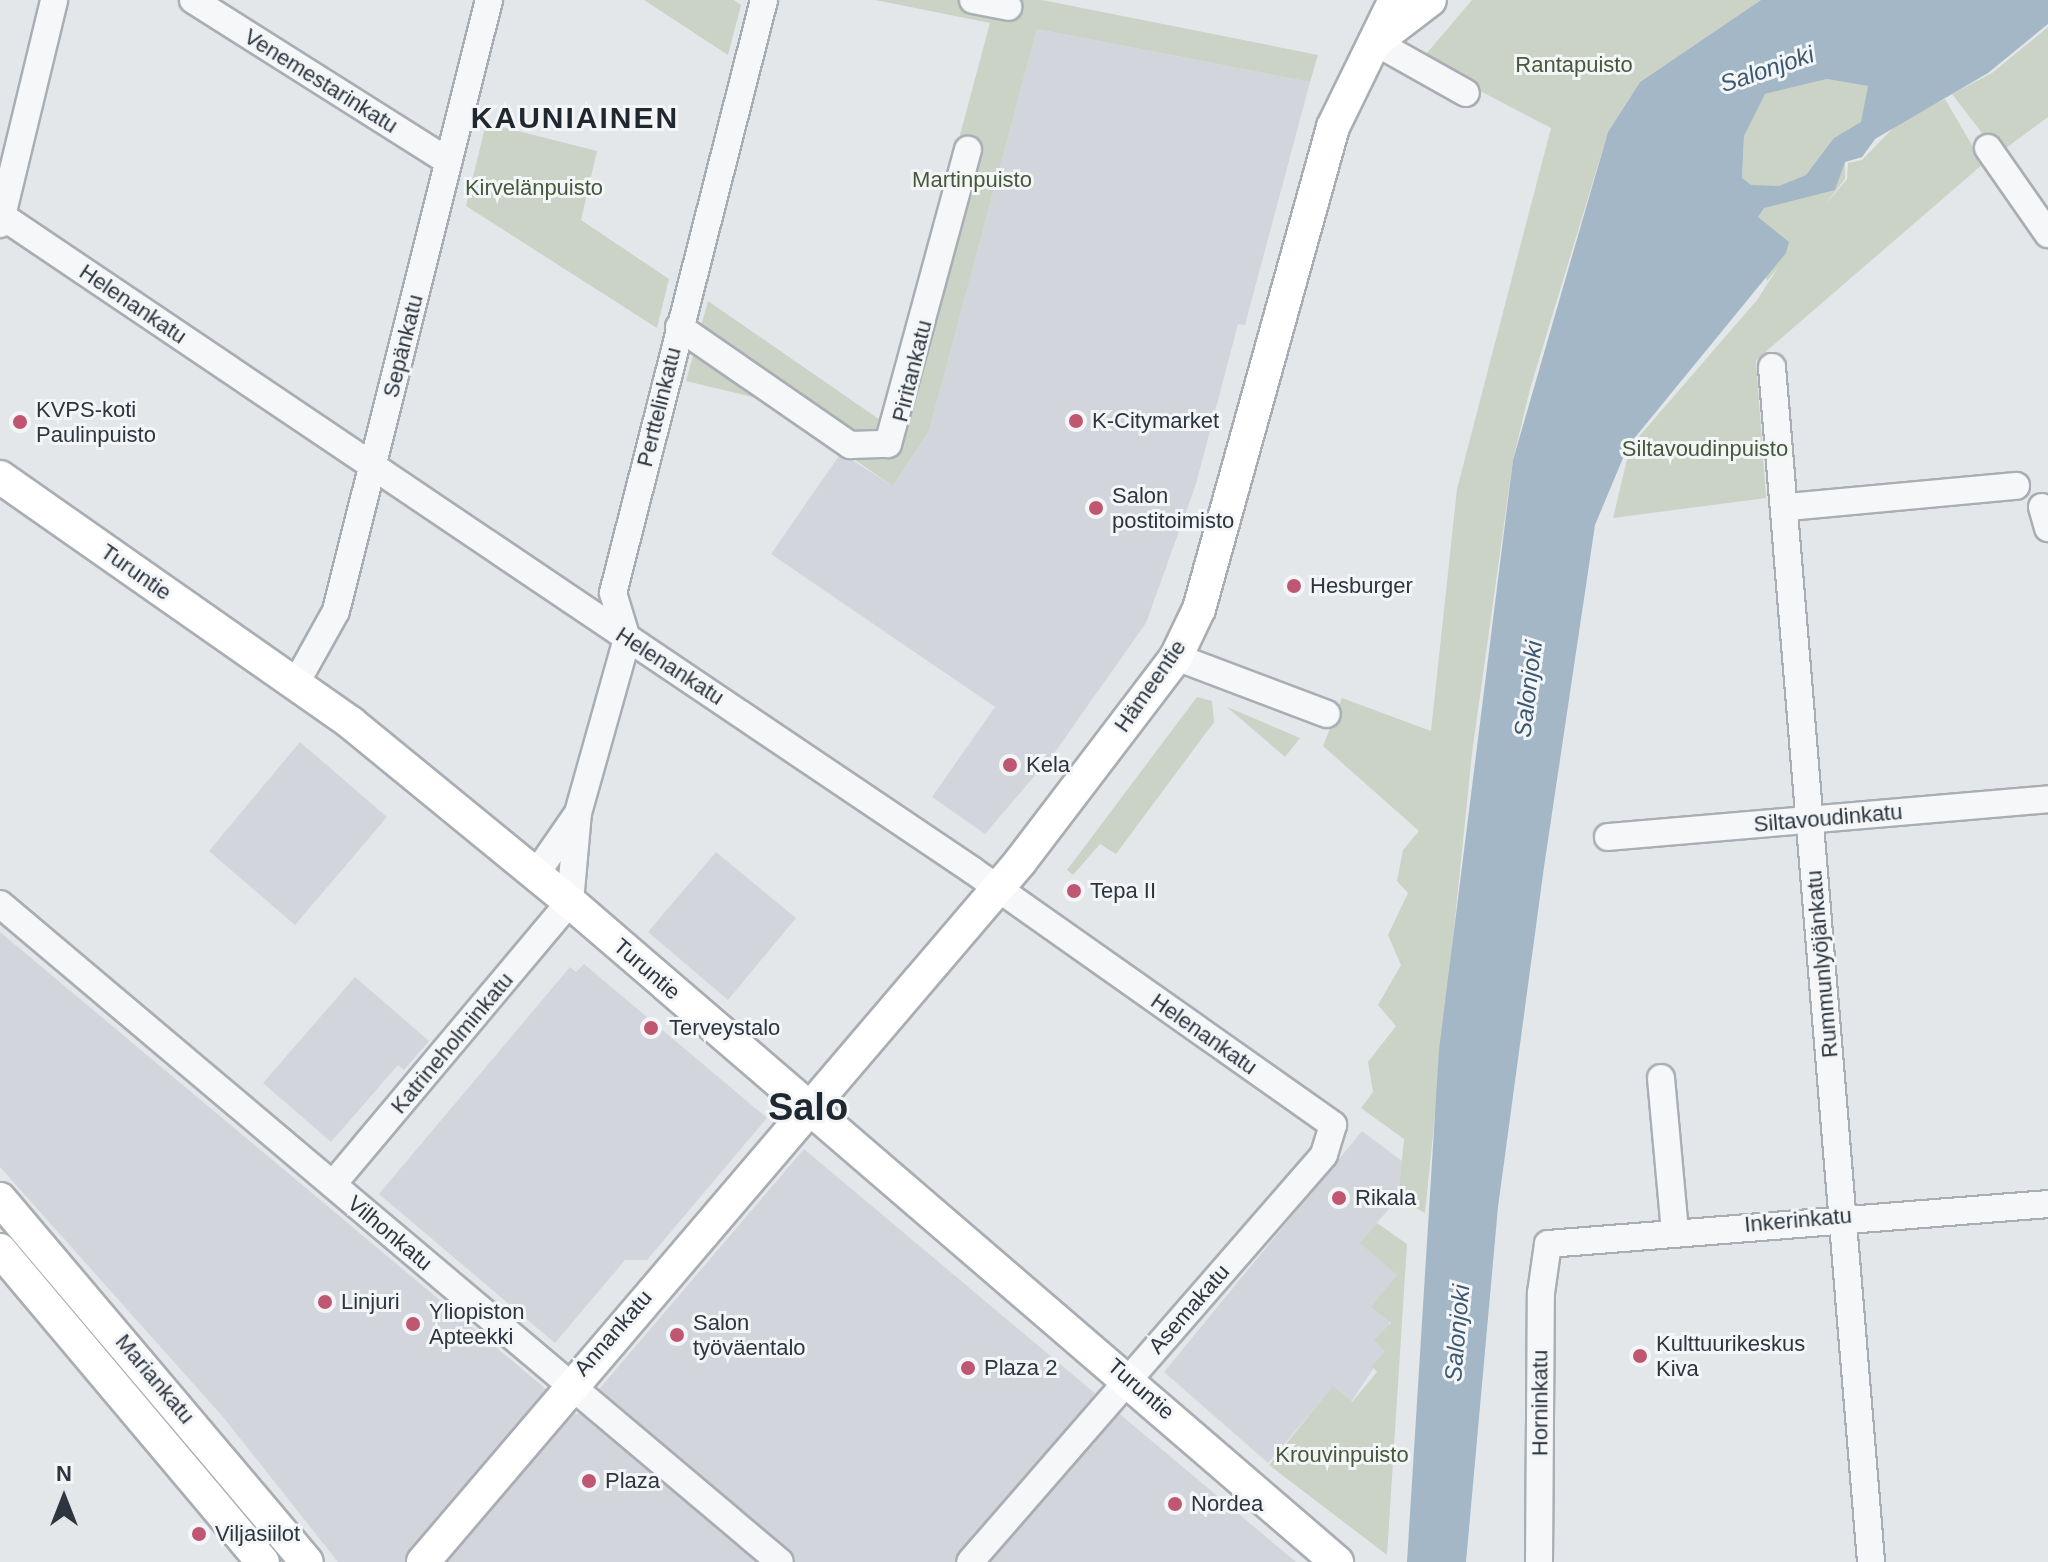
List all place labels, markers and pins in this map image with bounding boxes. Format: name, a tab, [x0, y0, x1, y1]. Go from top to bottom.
place label: KVPS-koti Paulinpuisto	[36, 396, 156, 448]
place label: K-Citymarket	[1092, 408, 1219, 434]
marker: K-Citymarket	[1067, 412, 1085, 430]
marker: KVPS-koti Paulinpuisto	[11, 413, 29, 431]
place label: Salon postitoimisto	[1112, 482, 1234, 534]
marker: Salon postitoimisto	[1087, 499, 1105, 517]
place label: Hesburger	[1310, 573, 1413, 599]
marker: Hesburger	[1285, 577, 1303, 595]
place label: Kela	[1026, 752, 1070, 778]
marker: Kela	[1001, 756, 1019, 774]
place label: Tepa II	[1090, 878, 1156, 904]
marker: Tepa II	[1065, 882, 1083, 900]
place label: Terveystalo	[669, 1015, 780, 1041]
marker: Terveystalo	[640, 1017, 662, 1039]
place label: Rikala	[1355, 1185, 1416, 1211]
marker: Rikala	[1330, 1189, 1348, 1207]
place label: Linjuri	[341, 1289, 400, 1315]
marker: Linjuri	[316, 1293, 334, 1311]
place label: Yliopiston Apteekki	[429, 1298, 524, 1350]
place label: Salon työväentalo	[693, 1309, 806, 1360]
marker: Yliopiston Apteekki	[404, 1315, 422, 1333]
marker: Salon työväentalo	[668, 1326, 686, 1344]
place label: Kulttuurikeskus Kiva	[1656, 1330, 1805, 1382]
marker: Kulttuurikeskus Kiva	[1631, 1347, 1649, 1365]
place label: Plaza 2	[984, 1355, 1057, 1381]
marker: Plaza 2	[959, 1359, 977, 1377]
place label: Plaza	[605, 1468, 660, 1494]
marker: Plaza	[580, 1472, 598, 1490]
place label: Nordea	[1191, 1491, 1263, 1517]
marker: Nordea	[1166, 1495, 1184, 1513]
place label: Viljasiilot	[215, 1521, 300, 1547]
marker: Viljasiilot	[190, 1525, 208, 1543]

